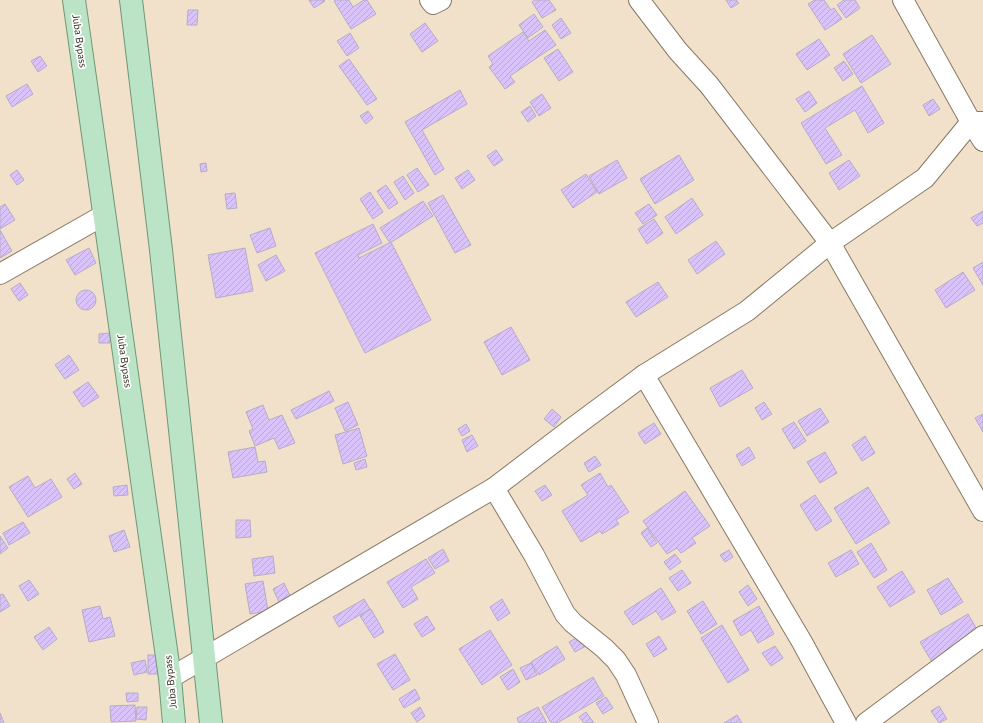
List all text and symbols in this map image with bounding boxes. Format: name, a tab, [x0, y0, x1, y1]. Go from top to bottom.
street label: Juba Bypass	[70, 14, 90, 68]
street label: Juba Bypass	[115, 334, 135, 388]
street label: Juba Bypass	[161, 655, 179, 709]

